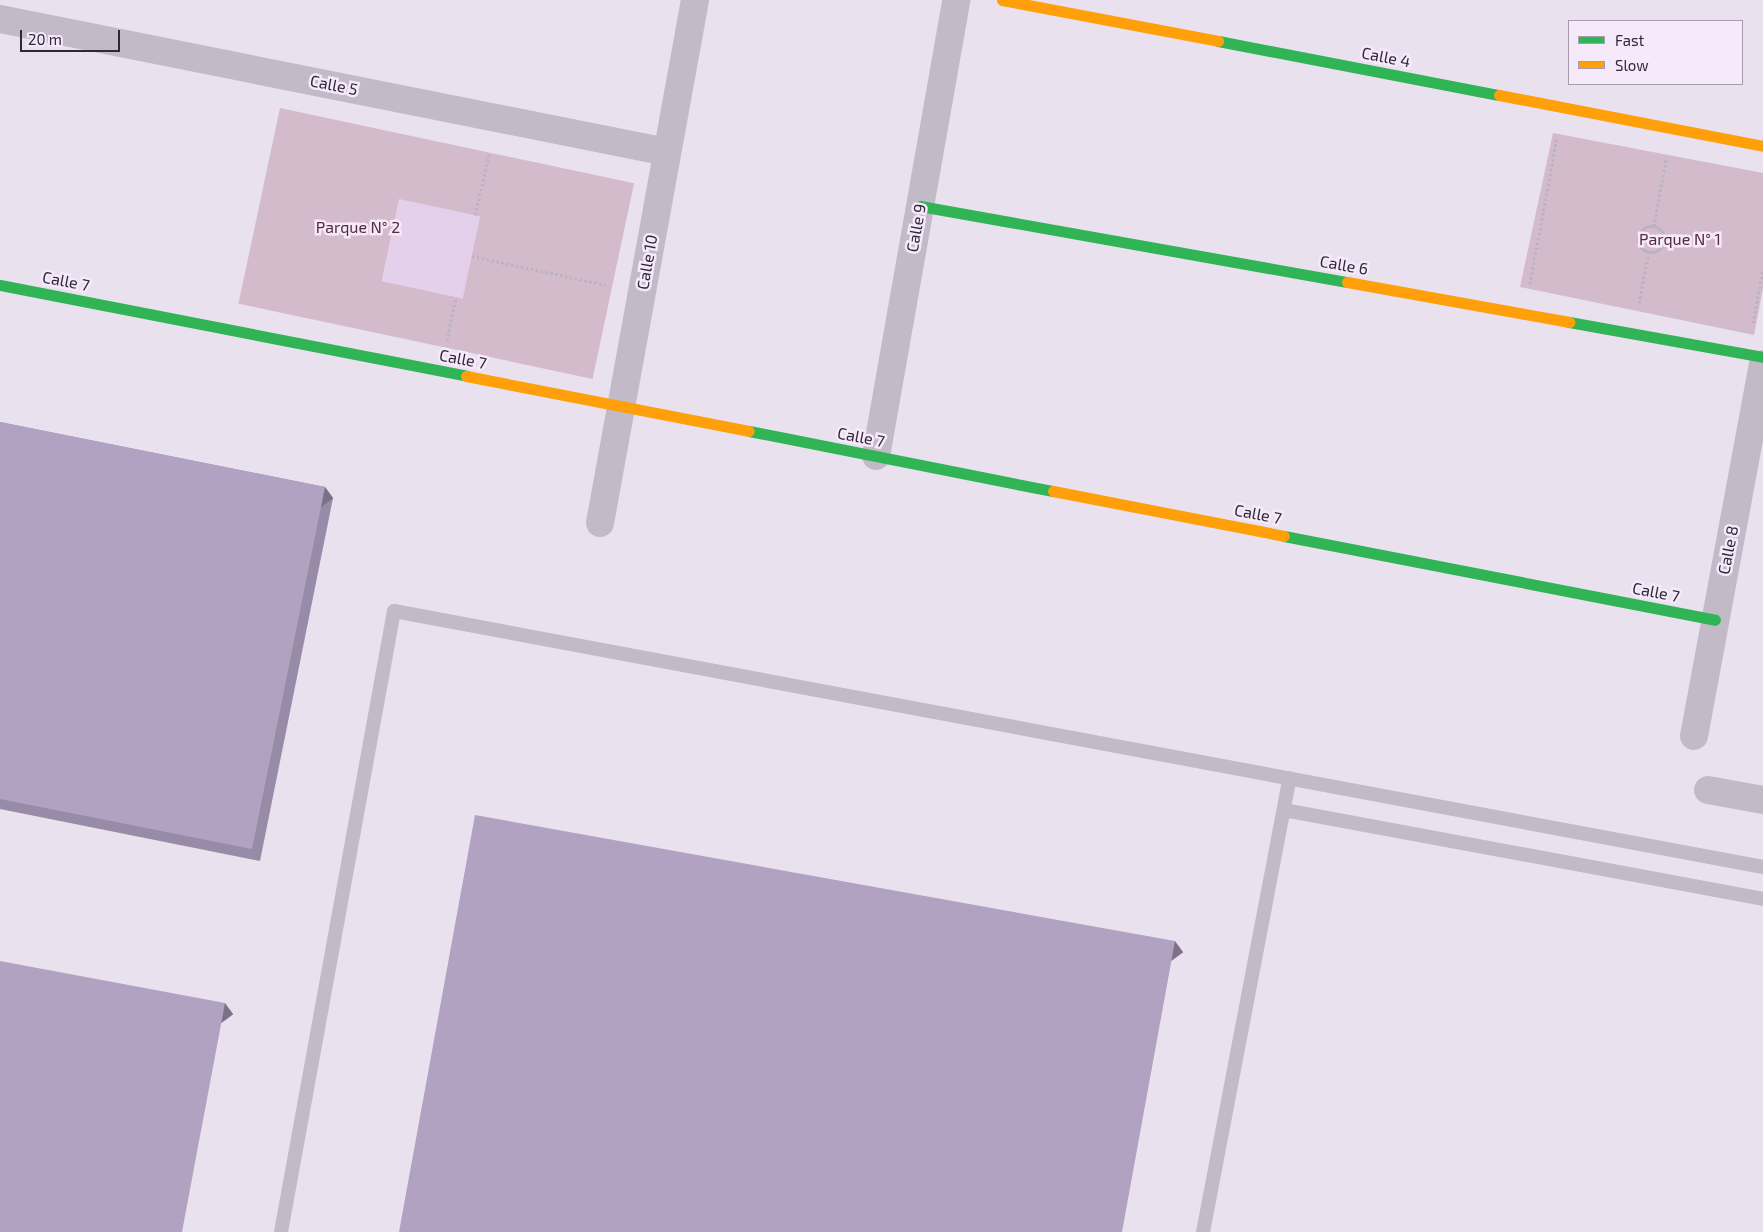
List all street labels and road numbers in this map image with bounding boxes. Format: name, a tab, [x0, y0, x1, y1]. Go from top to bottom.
street label: Calle 4	[1360, 43, 1412, 71]
street label: Calle 5	[309, 71, 359, 99]
street label: Calle 9	[902, 202, 930, 254]
street label: Calle 10	[633, 233, 661, 291]
street label: Calle 6	[1318, 251, 1370, 279]
street label: Calle 7	[41, 267, 91, 295]
street label: Calle 7	[438, 345, 488, 373]
street label: Calle 7	[836, 423, 886, 451]
street label: Calle 7	[1233, 500, 1283, 528]
street label: Calle 8	[1714, 524, 1742, 576]
street label: Calle 7	[1631, 578, 1681, 606]

